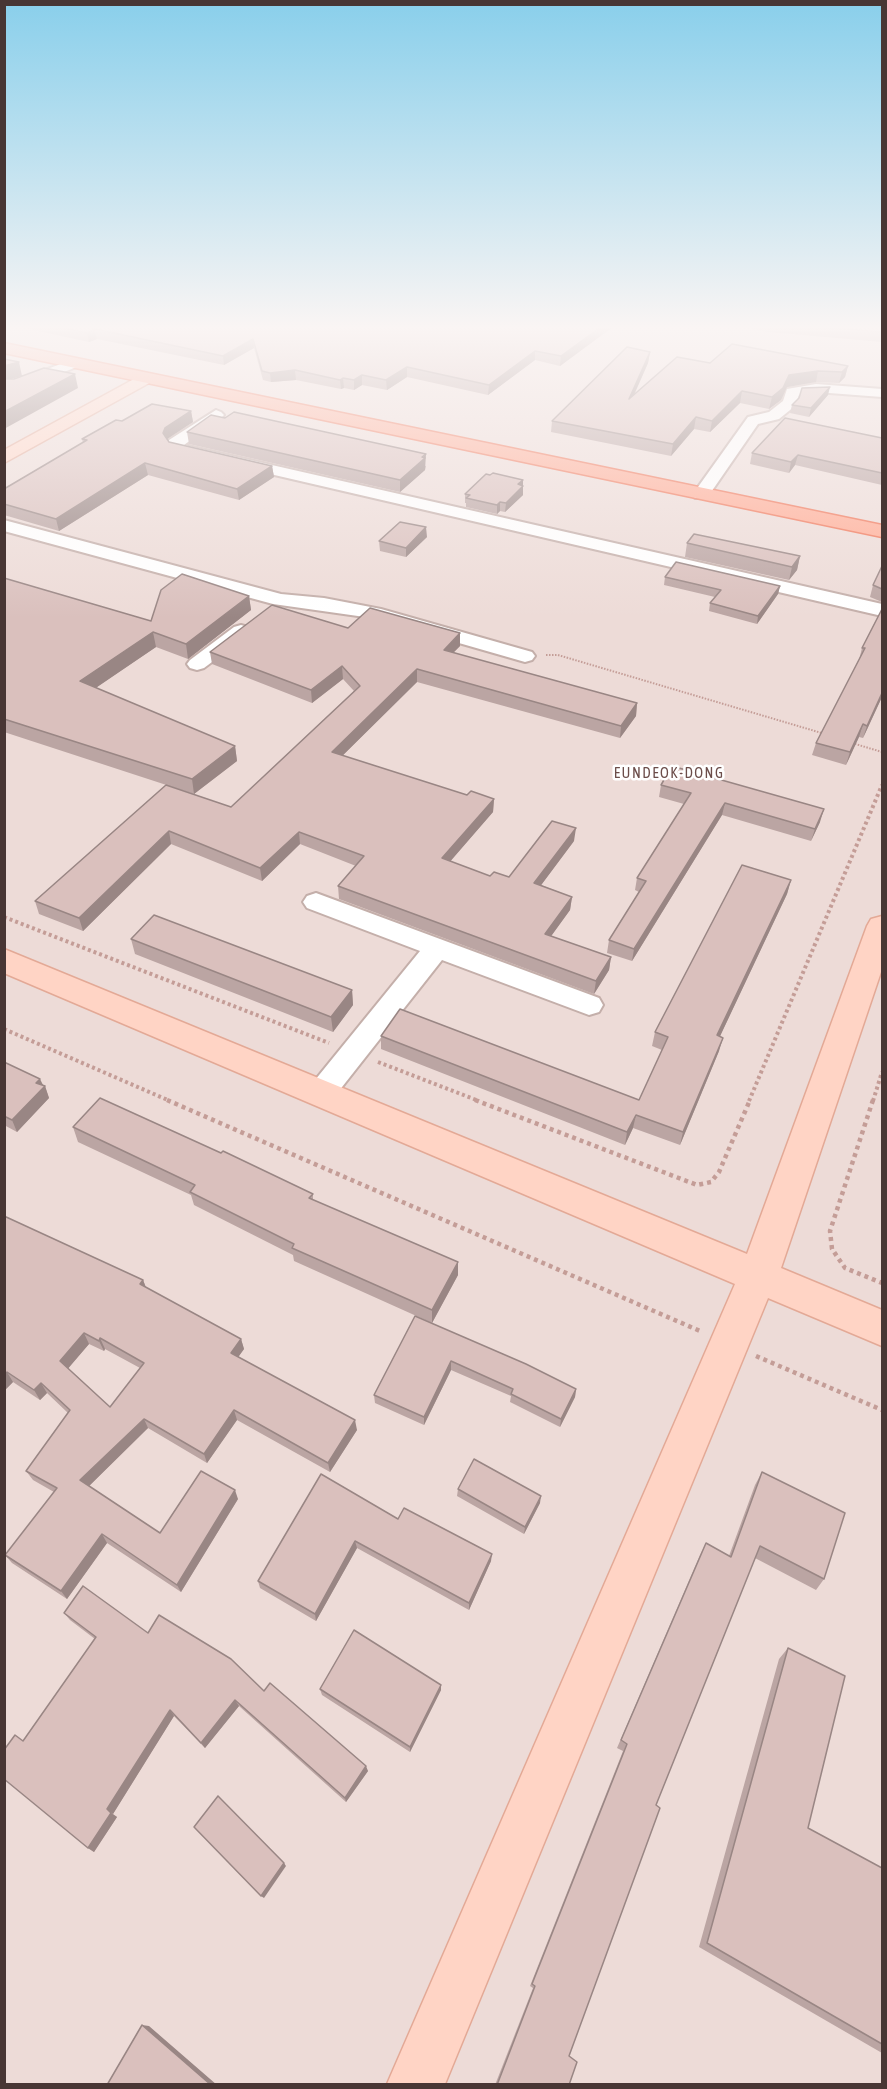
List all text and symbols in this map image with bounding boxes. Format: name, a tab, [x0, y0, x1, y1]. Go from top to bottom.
district label: EUNDEOK-DONG	[614, 764, 724, 782]

